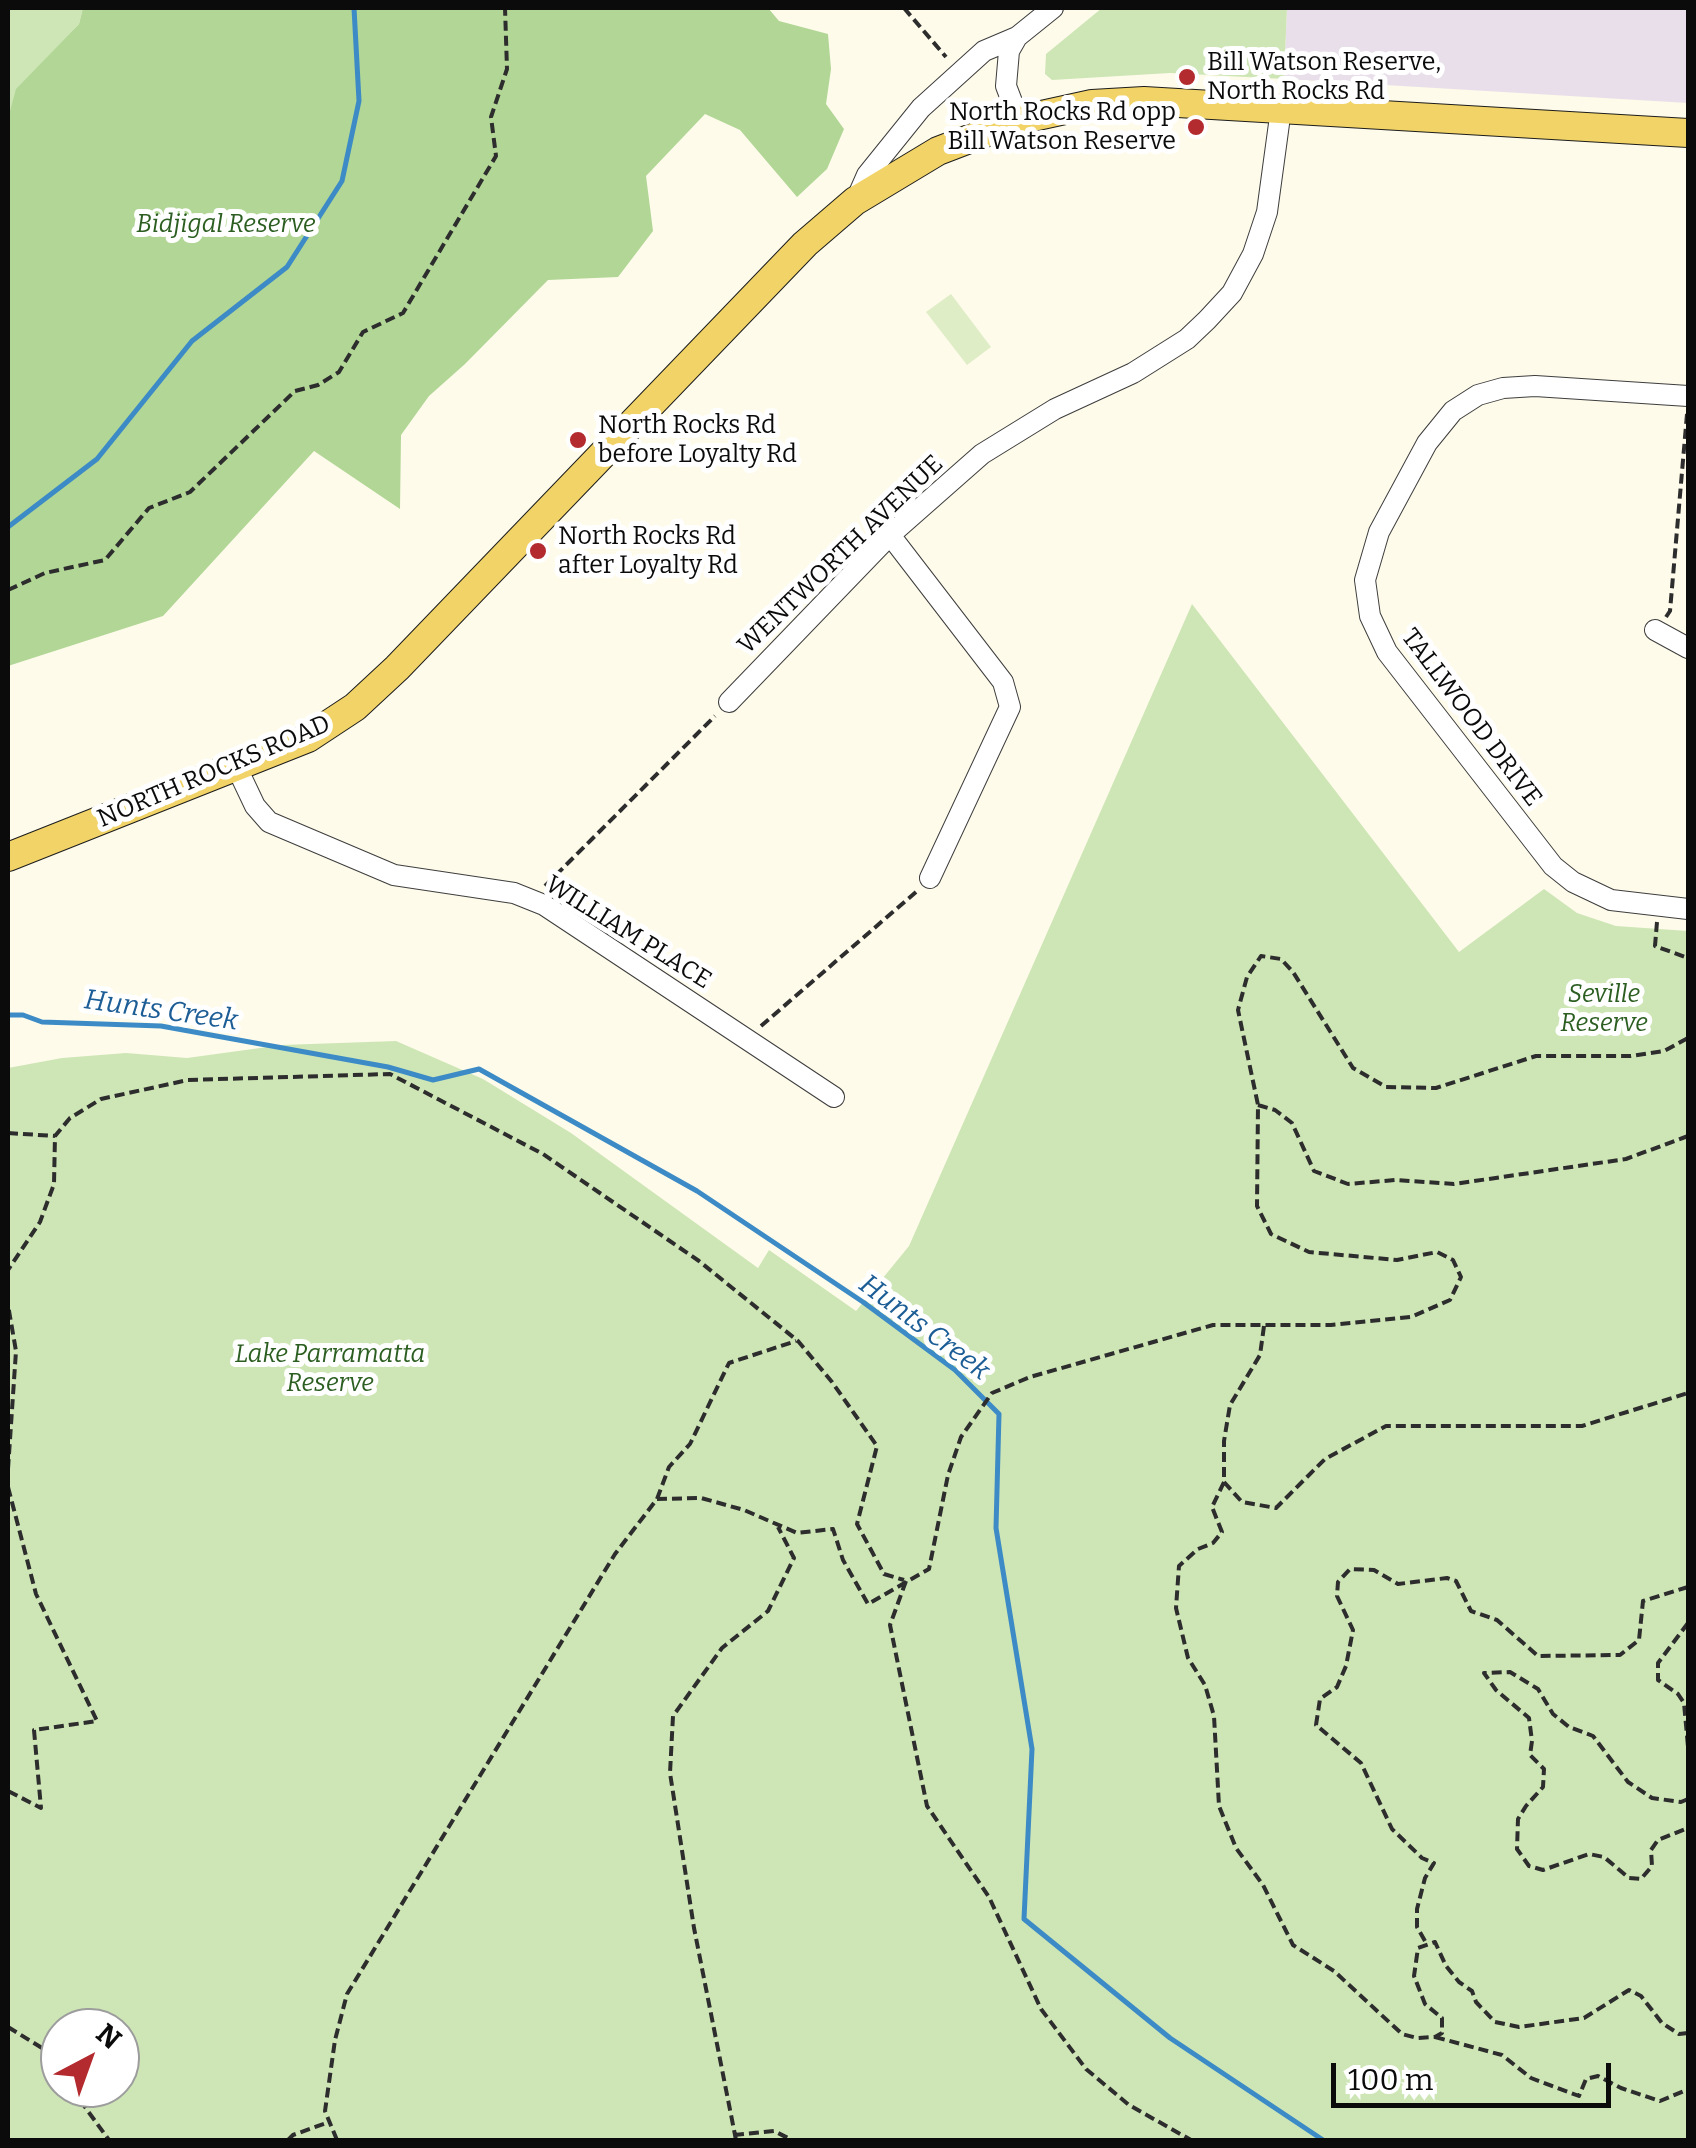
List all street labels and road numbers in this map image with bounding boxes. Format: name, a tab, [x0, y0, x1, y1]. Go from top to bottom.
street label: WENTWORTH AVENUE	[732, 449, 950, 661]
street label: TALLWOOD DRIVE	[1394, 623, 1548, 813]
street label: NORTH ROCKS ROAD	[93, 709, 335, 835]
street label: WILLIAM PLACE	[539, 870, 717, 996]

